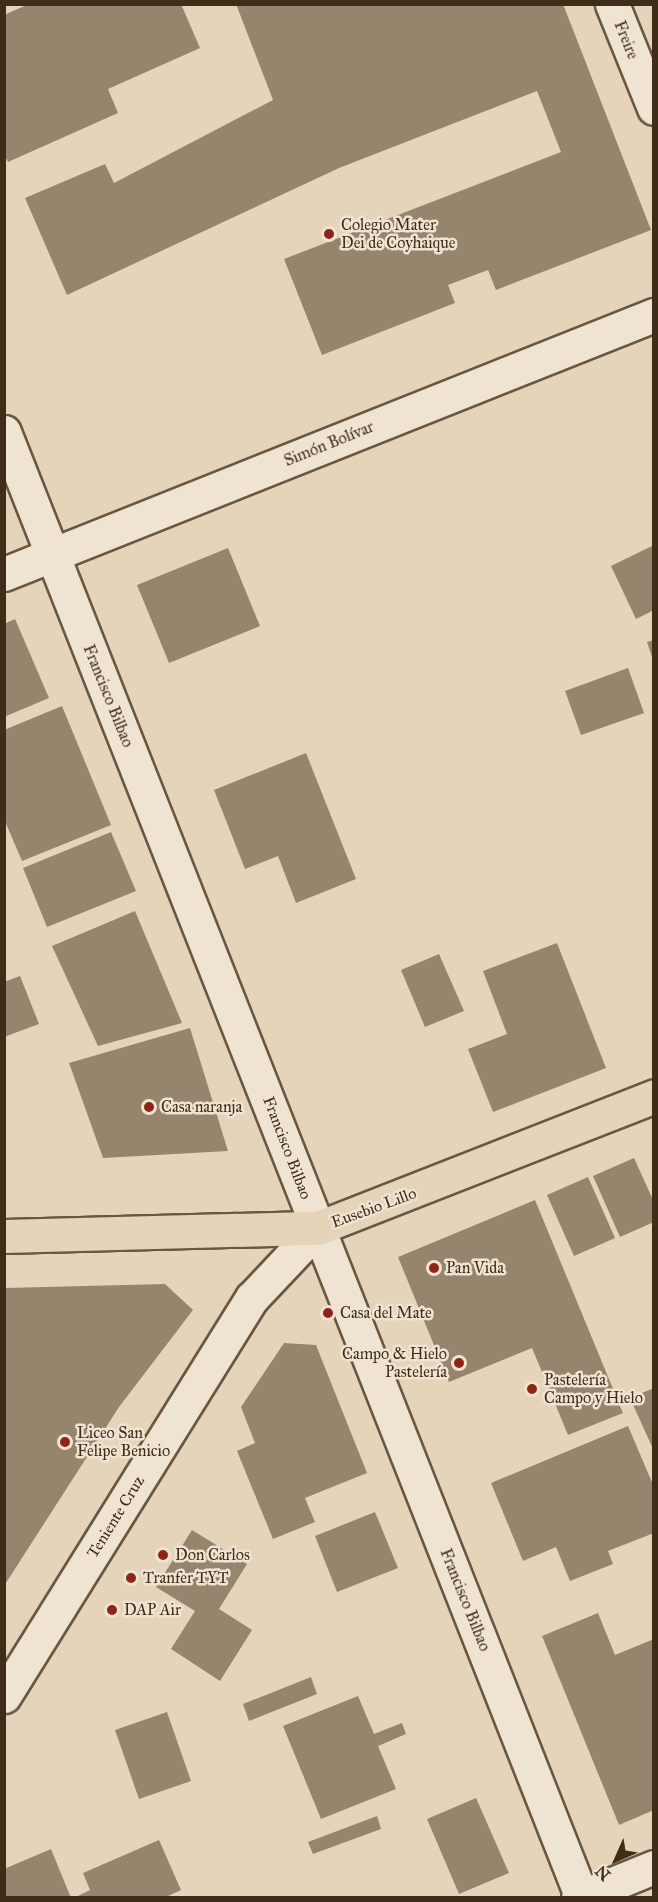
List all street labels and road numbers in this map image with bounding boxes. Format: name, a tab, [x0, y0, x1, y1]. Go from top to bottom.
street label: Freire	[610, 18, 642, 62]
street label: Simón Bolívar	[281, 417, 377, 471]
street label: Francisco Bilbao	[79, 642, 137, 750]
street label: Francisco Bilbao	[259, 1094, 315, 1202]
street label: Eusebio Lillo	[329, 1184, 419, 1232]
street label: Teniente Cruz	[83, 1472, 149, 1562]
street label: Francisco Bilbao	[436, 1546, 494, 1654]

